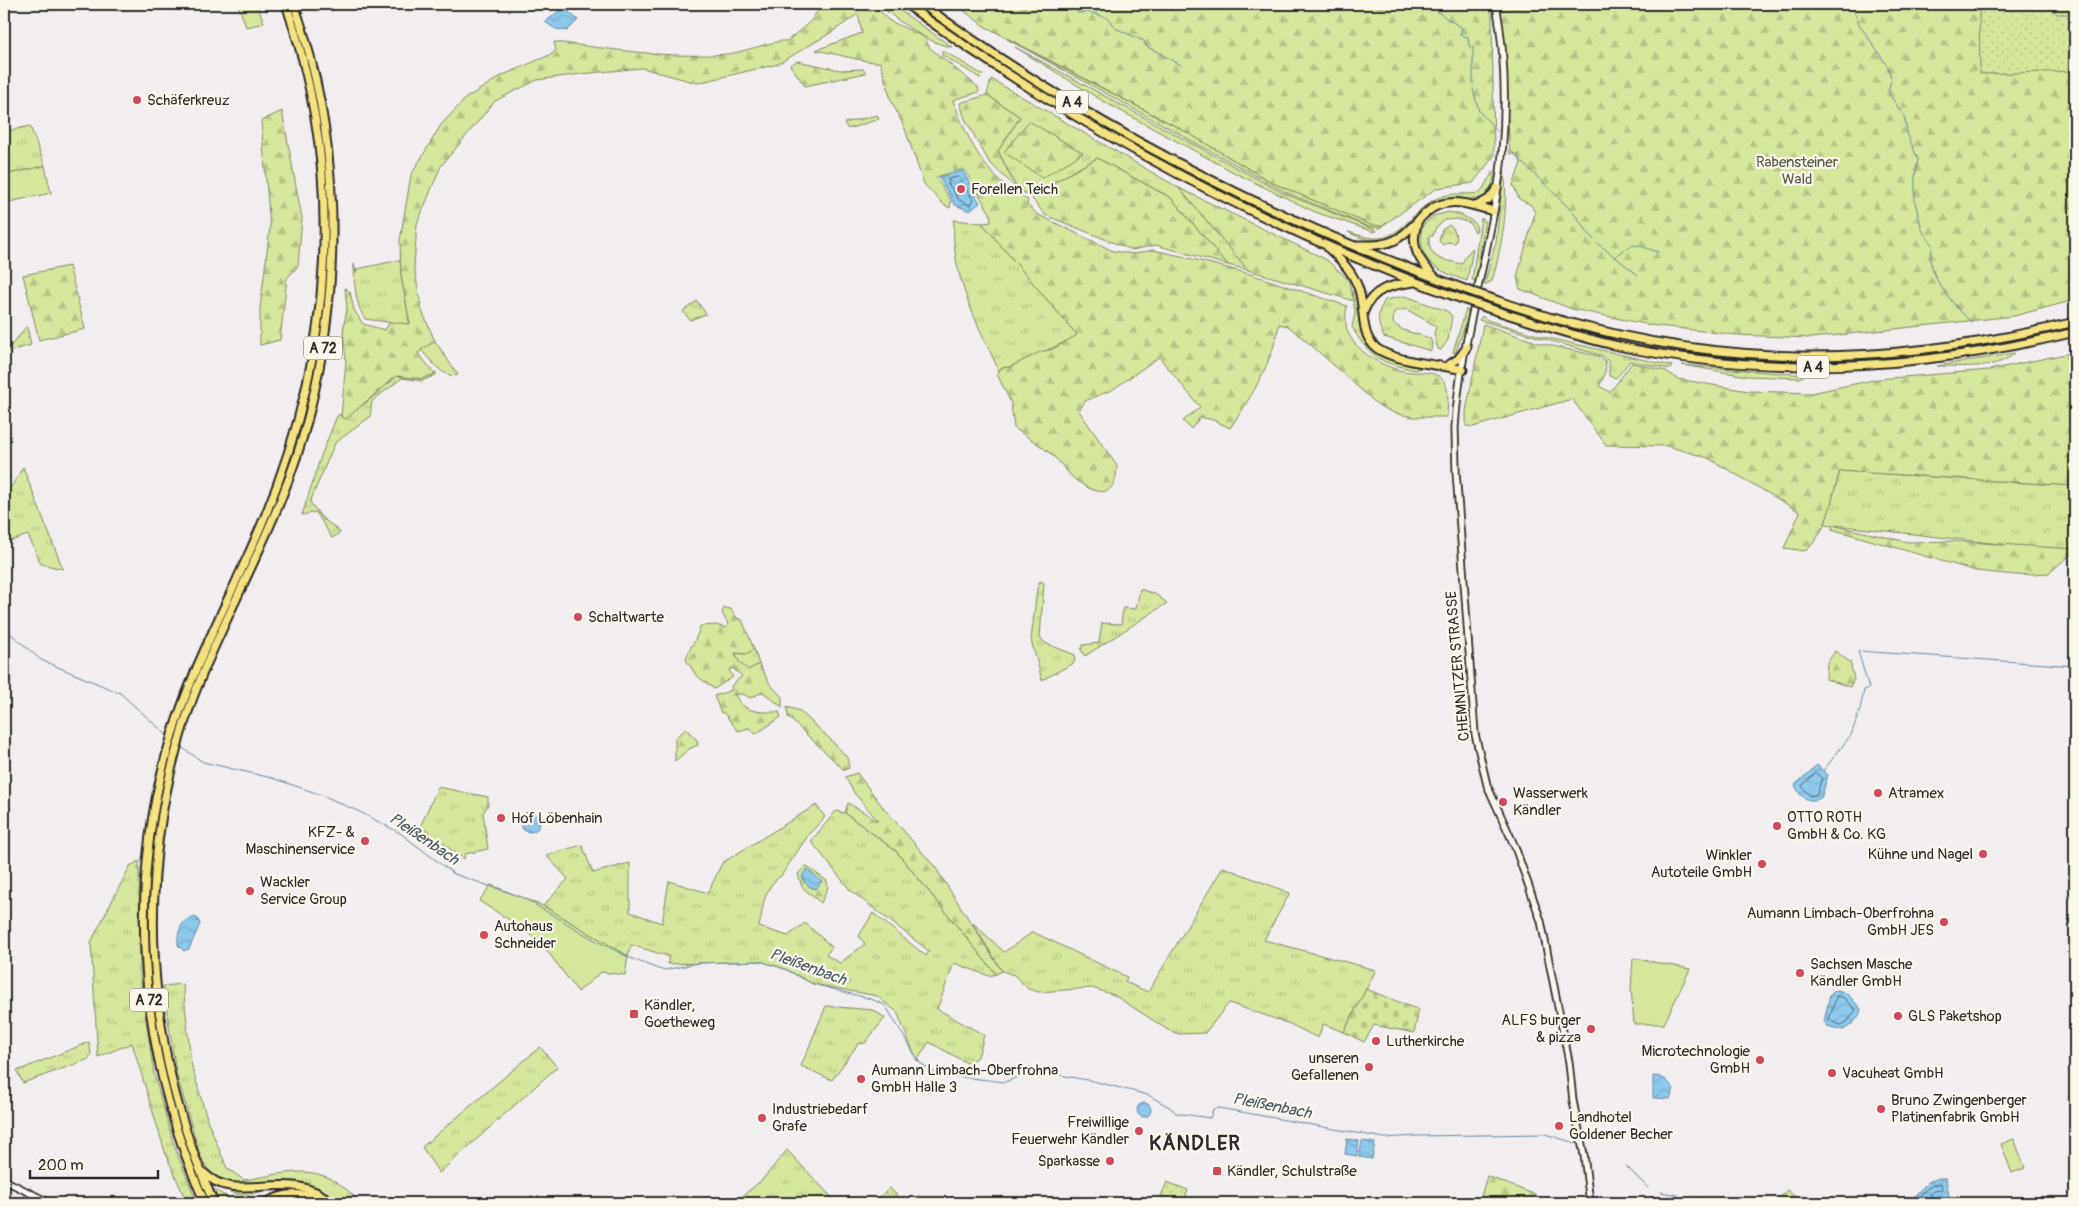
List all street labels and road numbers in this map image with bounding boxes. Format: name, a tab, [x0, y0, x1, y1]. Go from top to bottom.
road number: A 4	[1056, 90, 1088, 114]
road number: A 72	[304, 336, 342, 359]
road number: A 4	[1797, 356, 1829, 378]
street label: CHEMNITZER STRASSE	[1442, 590, 1474, 742]
road number: A 72	[130, 988, 168, 1012]

